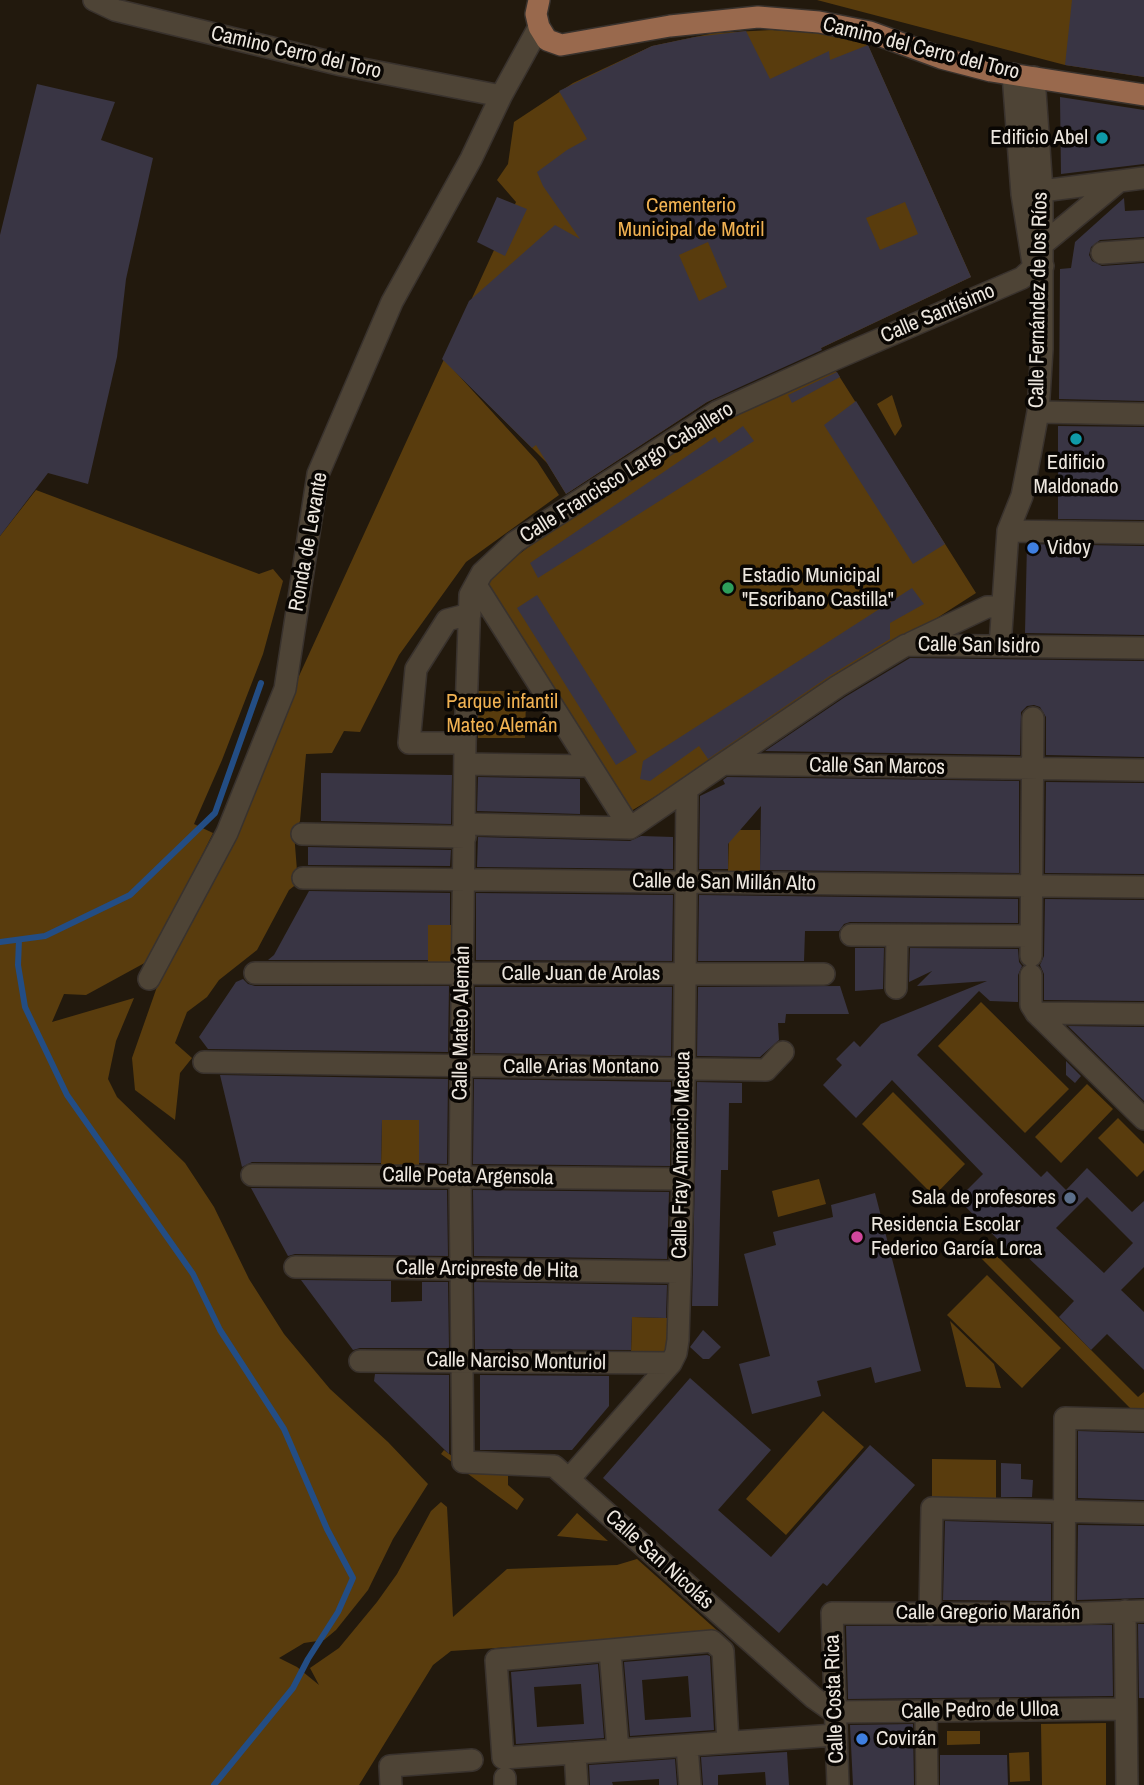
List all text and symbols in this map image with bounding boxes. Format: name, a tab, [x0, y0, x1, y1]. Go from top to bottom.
street label: Camino del Cerro del Toro	[820, 12, 1022, 86]
street label: Camino Cerro del Toro	[208, 21, 384, 85]
place label: Edificio Abel	[990, 125, 1088, 151]
marker: Edificio Abel	[1094, 130, 1110, 146]
street label: Calle Fernández de los Ríos	[1025, 192, 1053, 408]
park label: Cementerio Municipal de Motril	[618, 193, 764, 243]
street label: Calle Santísimo	[877, 279, 999, 349]
street label: Calle Francisco Largo Caballero	[516, 397, 738, 549]
marker: Edificio Maldonado	[1068, 431, 1084, 447]
place label: Edificio Maldonado	[1033, 450, 1119, 500]
street label: Ronda de Levante	[284, 471, 334, 613]
place label: Vidoy	[1047, 535, 1091, 561]
marker: Vidoy	[1025, 540, 1041, 556]
place label: Estadio Municipal "Escribano Castilla"	[742, 563, 894, 613]
marker: Estadio Municipal "Escribano Castilla"	[720, 580, 736, 596]
street label: Calle San Isidro	[918, 632, 1040, 660]
park label: Parque infantil Mateo Alemán	[446, 689, 558, 739]
street label: Calle San Marcos	[809, 753, 945, 781]
street label: Calle de San Millán Alto	[632, 869, 816, 897]
street label: Calle Mateo Alemán	[448, 945, 476, 1101]
street label: Calle Juan de Arolas	[502, 961, 660, 987]
street label: Calle Fray Amancio Macua	[668, 1051, 696, 1259]
street label: Calle Arias Montano	[503, 1054, 659, 1080]
street label: Calle Poeta Argensola	[382, 1163, 554, 1191]
place label: Sala de profesores	[911, 1185, 1056, 1211]
marker: Sala de profesores	[1062, 1190, 1078, 1206]
place label: Residencia Escolar Federico García Lorca	[871, 1212, 1042, 1262]
marker: Residencia Escolar Federico García Lorca	[849, 1229, 865, 1245]
street label: Calle Arcipreste de Hita	[395, 1256, 579, 1284]
street label: Calle Narciso Monturiol	[426, 1348, 606, 1376]
street label: Calle San Nicolás	[600, 1505, 718, 1615]
street label: Calle Gregorio Marañón	[896, 1600, 1080, 1626]
street label: Calle Costa Rica	[820, 1634, 850, 1764]
street label: Calle Pedro de Ulloa	[901, 1697, 1059, 1725]
place label: Covirán	[876, 1726, 936, 1752]
marker: Covirán	[854, 1731, 870, 1747]

